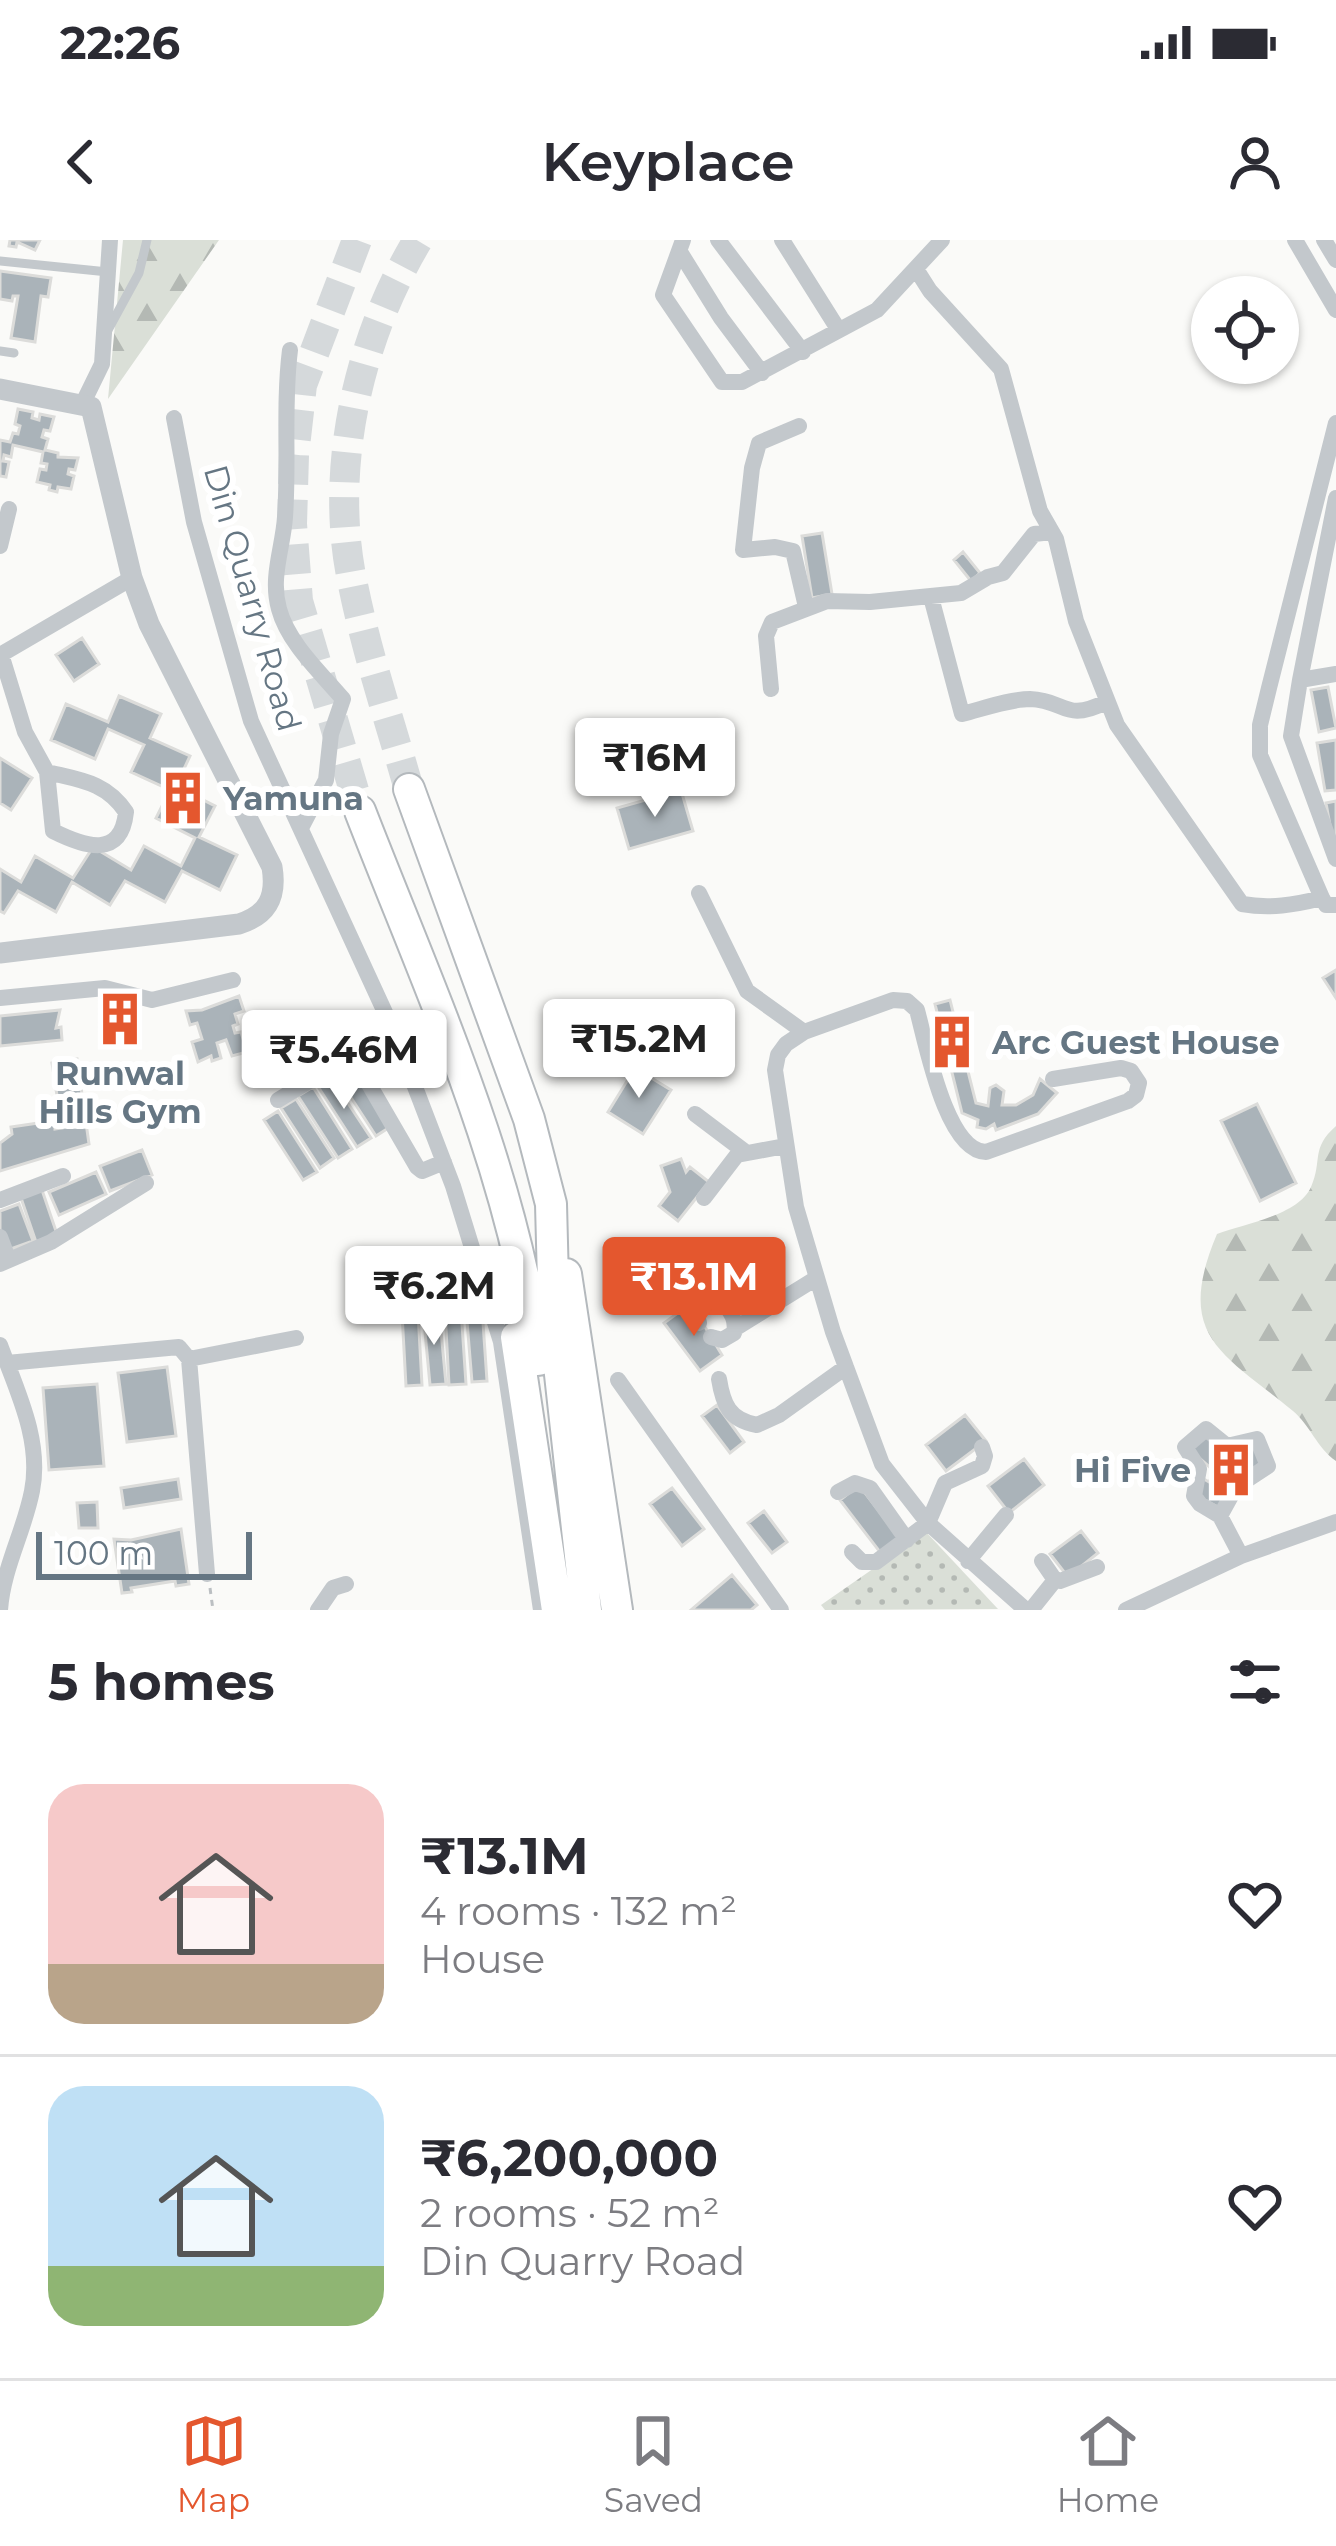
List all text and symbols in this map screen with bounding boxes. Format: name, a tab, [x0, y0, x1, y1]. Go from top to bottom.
text: 22:26	[60, 15, 180, 70]
icon: back	[48, 129, 114, 195]
text: Keyplace	[542, 129, 795, 195]
icon: person	[1222, 129, 1288, 195]
map controls	[1191, 276, 1299, 384]
button: locate	[1191, 276, 1299, 384]
street label: Din Quarry Road	[196, 460, 310, 736]
pin: ₹16M	[584, 718, 726, 820]
text: ₹16M	[602, 733, 708, 781]
building icon: Yamuna	[154, 769, 212, 827]
place label: Yamuna	[222, 778, 364, 818]
building icon: Runwal Hills Gym	[91, 990, 149, 1048]
pin: ₹15.2M	[541, 999, 737, 1101]
pin: ₹5.46M	[246, 1010, 442, 1112]
building icon: Arc Guest House	[923, 1013, 981, 1071]
text: ₹15.2M	[570, 1014, 708, 1062]
place label: Arc Guest House	[991, 1022, 1280, 1062]
text: ₹5.46M	[269, 1025, 419, 1073]
place label: Runwal Hills Gym	[38, 1053, 202, 1131]
pin: ₹13.1M	[596, 1237, 792, 1339]
pin: ₹6.2M	[350, 1246, 518, 1348]
text: ₹13.1M	[630, 1252, 758, 1300]
text: ₹6.2M	[372, 1261, 496, 1309]
building icon: Hi Five	[1202, 1441, 1260, 1499]
place label: Hi Five	[1074, 1450, 1191, 1490]
scale bar	[36, 1526, 252, 1579]
text: 100 m	[54, 1533, 153, 1573]
icon: filters	[1222, 1649, 1288, 1715]
text: 5 homes	[48, 1651, 275, 1713]
text: ₹13.1M	[420, 1825, 589, 1887]
icon: home	[144, 1832, 288, 1976]
icon: heart	[1222, 1871, 1288, 1937]
text: 4 rooms · 132 m²	[420, 1887, 737, 1935]
text: House	[420, 1935, 545, 1983]
text: ₹6,200,000	[420, 2127, 718, 2189]
icon: home	[144, 2134, 288, 2278]
icon: heart	[1222, 2173, 1288, 2239]
text: 2 rooms · 52 m²	[420, 2189, 720, 2237]
text: Din Quarry Road	[420, 2237, 745, 2285]
tab: Map	[177, 2408, 250, 2520]
tab: Saved	[604, 2408, 703, 2520]
tab: Home	[1057, 2408, 1159, 2520]

